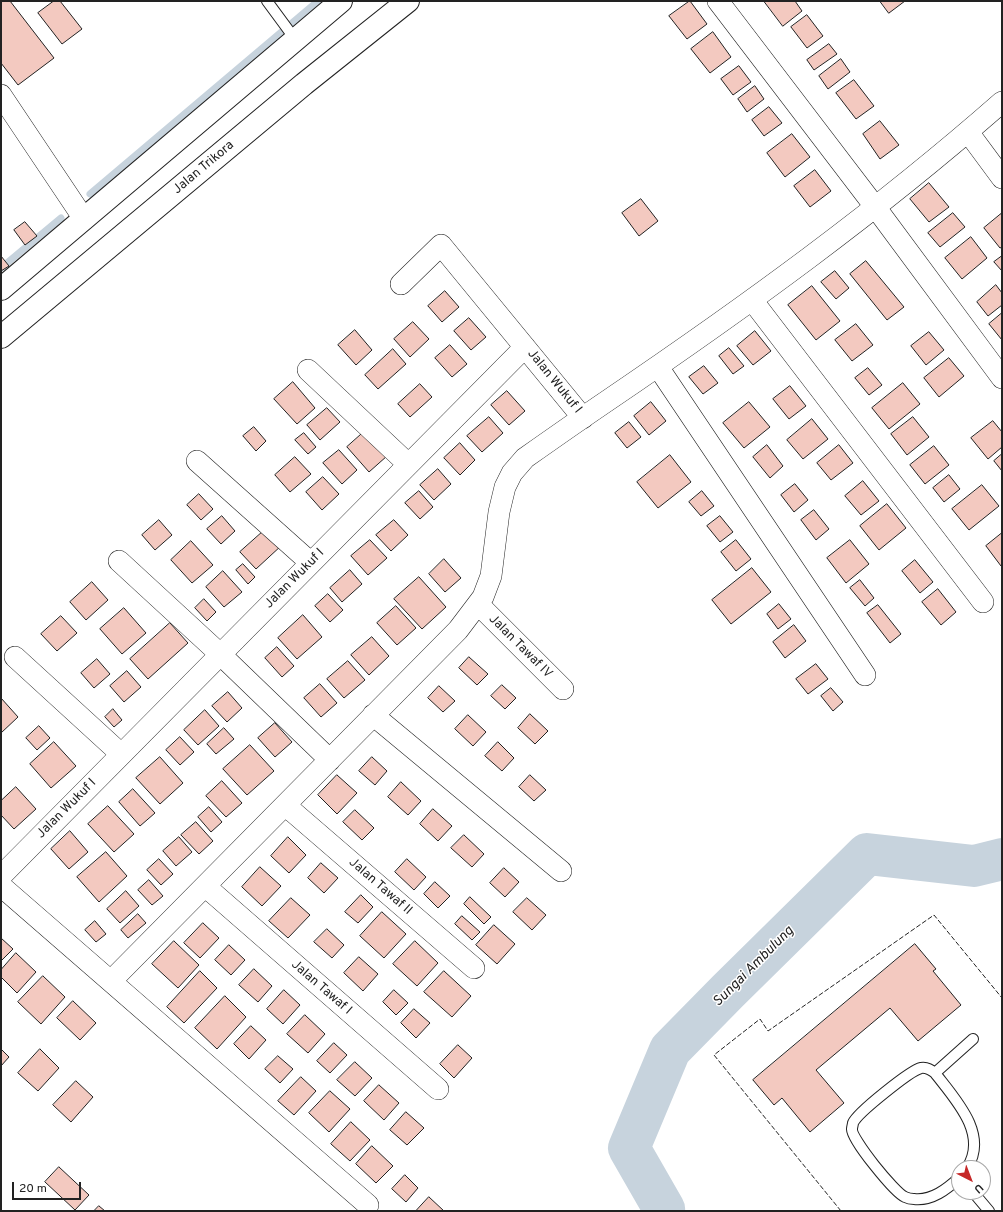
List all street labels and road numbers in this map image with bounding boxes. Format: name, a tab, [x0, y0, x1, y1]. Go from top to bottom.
street label: Jalan Trikora	[170, 138, 238, 198]
street label: Jalan Wukuf I	[523, 347, 585, 417]
street label: Jalan Wukuf I	[262, 546, 328, 612]
street label: Jalan Tawaf IV	[485, 612, 555, 682]
street label: Jalan Wukuf I	[34, 776, 100, 842]
street label: Jalan Tawaf II	[345, 855, 415, 919]
street label: Jalan Tawaf I	[287, 957, 355, 1019]

